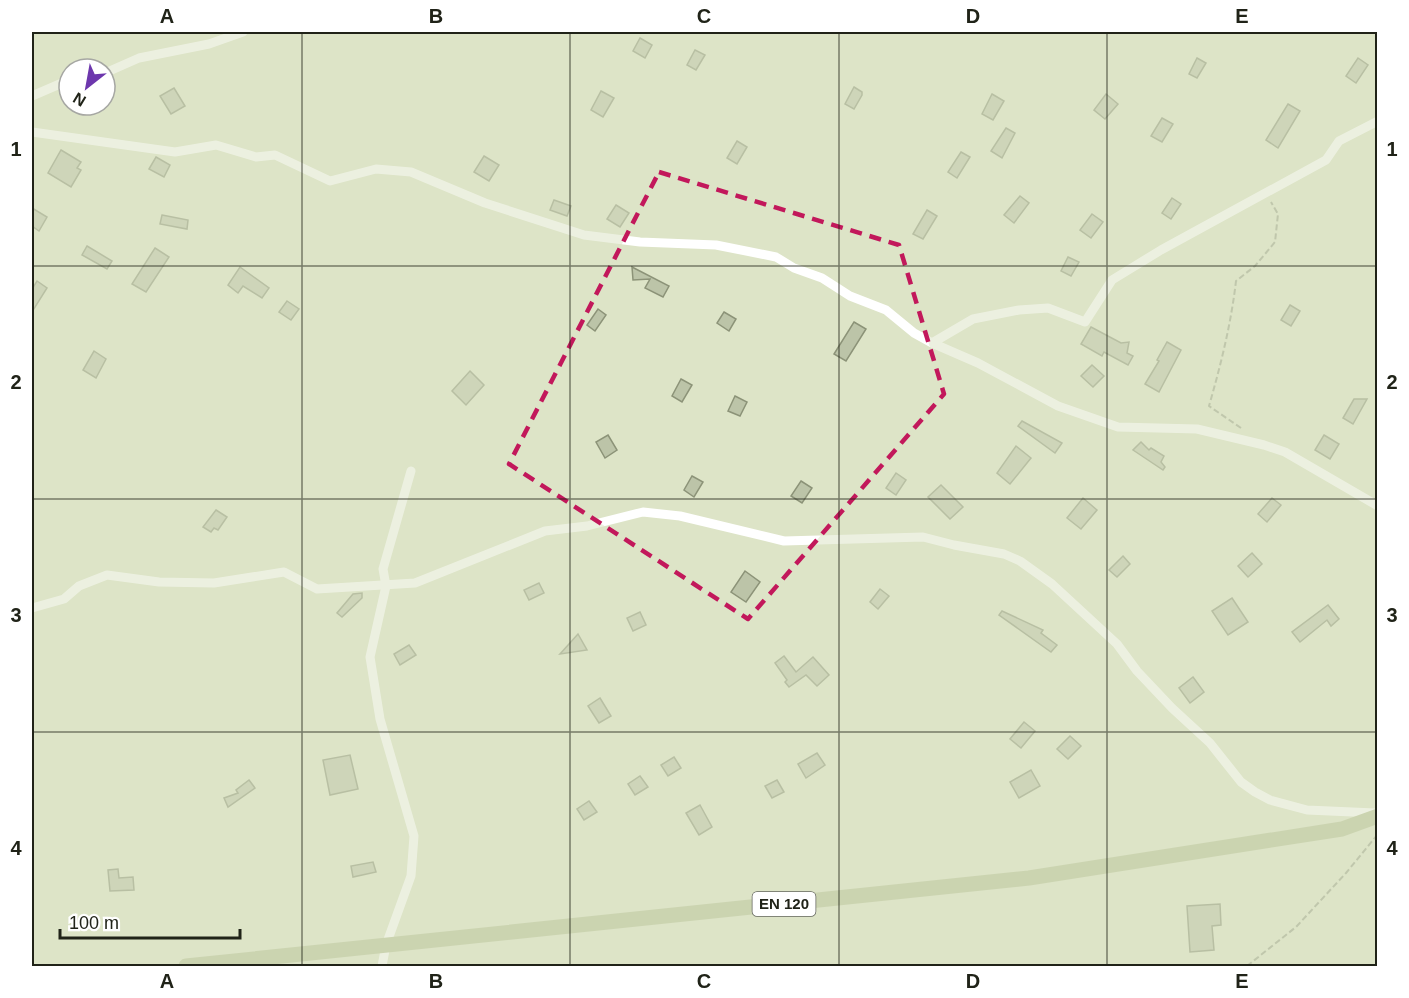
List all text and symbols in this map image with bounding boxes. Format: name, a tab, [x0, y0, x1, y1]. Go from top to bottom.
text: A	[160, 5, 174, 27]
text: B	[429, 5, 443, 27]
text: C	[697, 5, 711, 27]
text: D	[966, 5, 980, 27]
text: E	[1235, 5, 1249, 27]
north arrow	[57, 57, 117, 117]
text: N	[70, 89, 89, 110]
text: 1	[10, 138, 22, 160]
text: 1	[1386, 138, 1398, 160]
text: 2	[10, 371, 22, 393]
text: 2	[1386, 371, 1398, 393]
text: 3	[10, 604, 22, 626]
text: 3	[1386, 604, 1398, 626]
text: 4	[10, 837, 22, 859]
text: 4	[1386, 837, 1398, 859]
road number: EN 120	[752, 892, 816, 916]
scale bar	[60, 902, 240, 940]
text: 100 m	[69, 913, 119, 933]
text: A	[160, 970, 174, 992]
text: B	[429, 970, 443, 992]
text: C	[697, 970, 711, 992]
text: D	[966, 970, 980, 992]
text: E	[1235, 970, 1249, 992]

